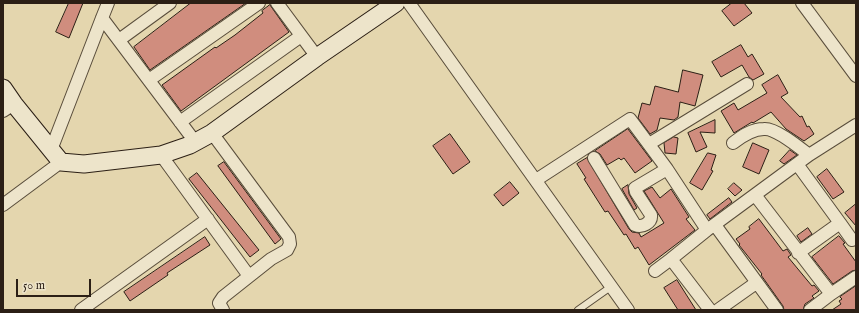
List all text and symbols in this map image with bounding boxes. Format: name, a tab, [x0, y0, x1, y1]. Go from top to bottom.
scale bar	[18, 271, 93, 297]
text: 50 m	[23, 278, 45, 293]

